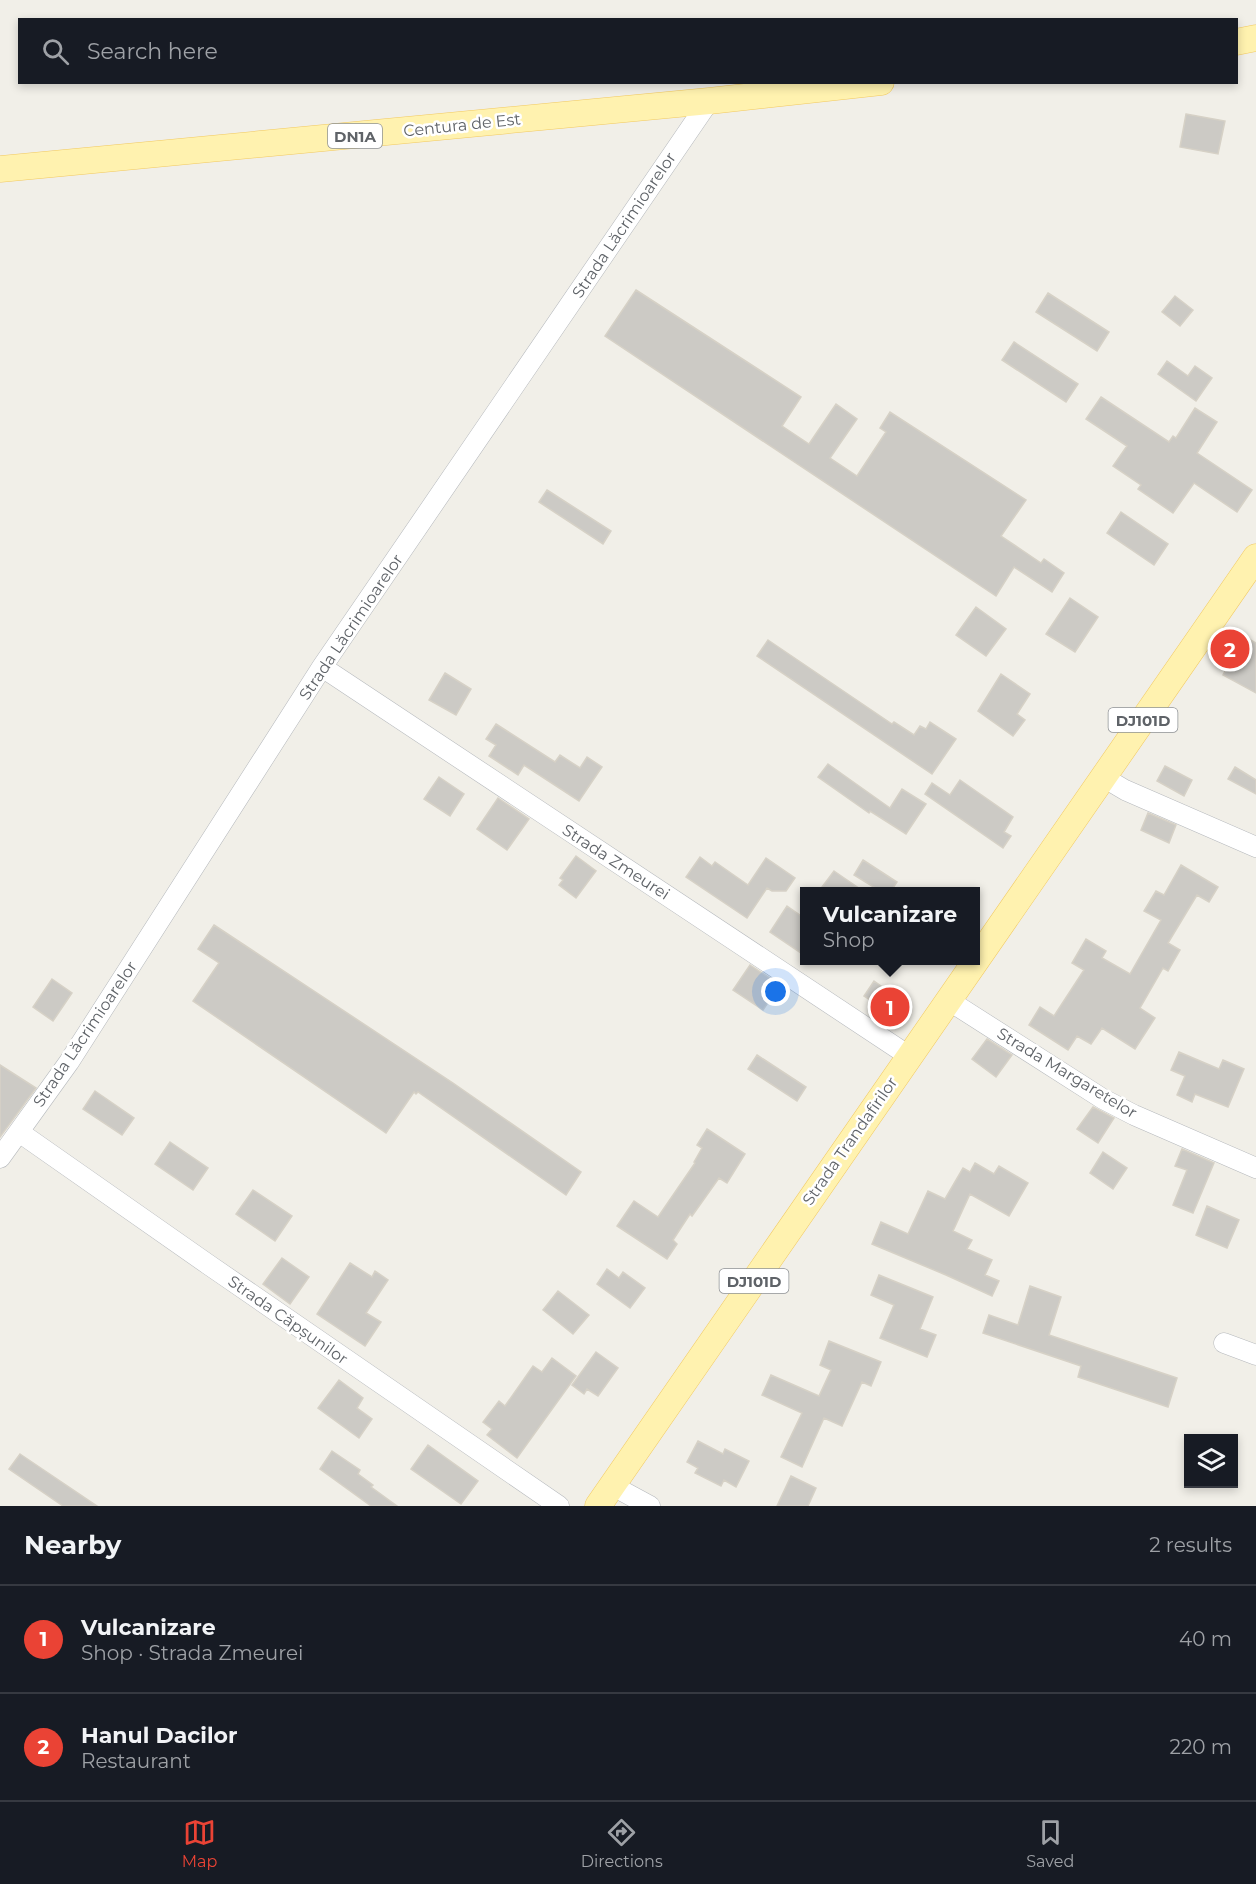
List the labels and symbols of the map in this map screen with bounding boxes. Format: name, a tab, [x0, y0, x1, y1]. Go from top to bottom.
street label: Centura de Est	[402, 109, 522, 141]
road number: DN1A	[328, 124, 382, 148]
street label: Strada Lăcrimioarelor	[568, 148, 680, 302]
street label: Strada Lăcrimioarelor	[295, 550, 407, 704]
pin: 2	[1210, 626, 1250, 672]
road number: DJ101D	[1108, 708, 1178, 732]
street label: Strada Zmeurei	[559, 820, 673, 904]
street label: Strada Lăcrimioarelor	[29, 957, 141, 1111]
your location	[761, 977, 790, 1006]
pin: 1	[870, 984, 910, 1030]
street label: Strada Margaretelor	[994, 1024, 1140, 1122]
street label: Strada Trandafirilor	[799, 1073, 901, 1209]
road number: DJ101D	[720, 1269, 789, 1293]
street label: Strada Căpșunilor	[224, 1272, 352, 1369]

